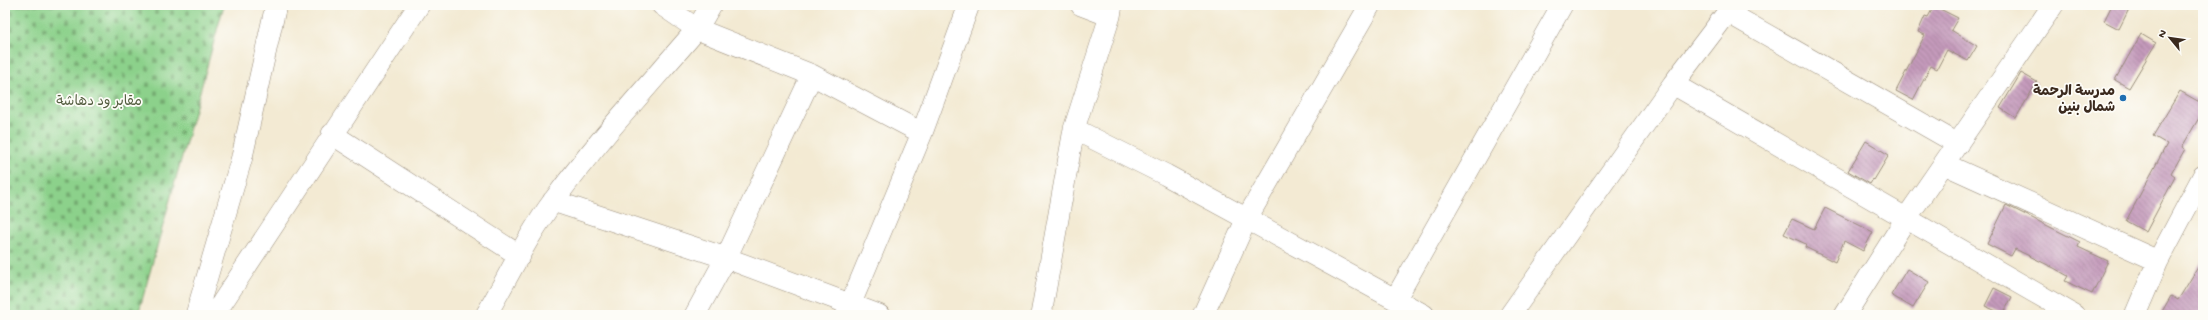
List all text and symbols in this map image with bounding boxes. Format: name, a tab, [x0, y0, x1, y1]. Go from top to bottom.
north arrow	[2150, 18, 2190, 58]
text: N	[2156, 28, 2170, 40]
place label: مدرسة الرحمة شمال بنين	[2033, 84, 2115, 117]
marker: مدرسة الرحمة شمال بنين	[2118, 93, 2128, 103]
park label: مقابر ود دهاشة	[56, 94, 142, 111]

